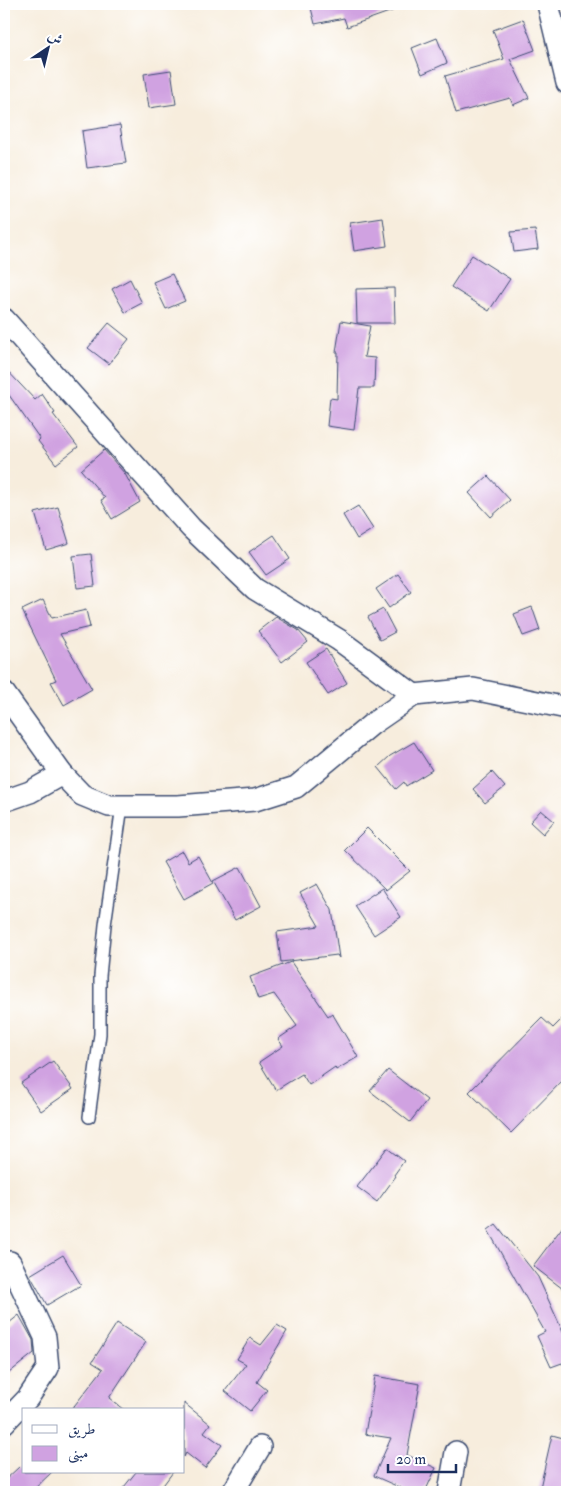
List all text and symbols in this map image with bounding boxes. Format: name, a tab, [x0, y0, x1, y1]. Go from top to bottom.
north arrow	[22, 22, 72, 72]
text: ش	[45, 27, 66, 49]
legend	[22, 1408, 185, 1474]
text: طريق	[68, 1420, 95, 1439]
scale bar	[388, 1441, 456, 1473]
text: مبنى	[68, 1444, 88, 1464]
text: 20 m	[396, 1450, 426, 1469]

